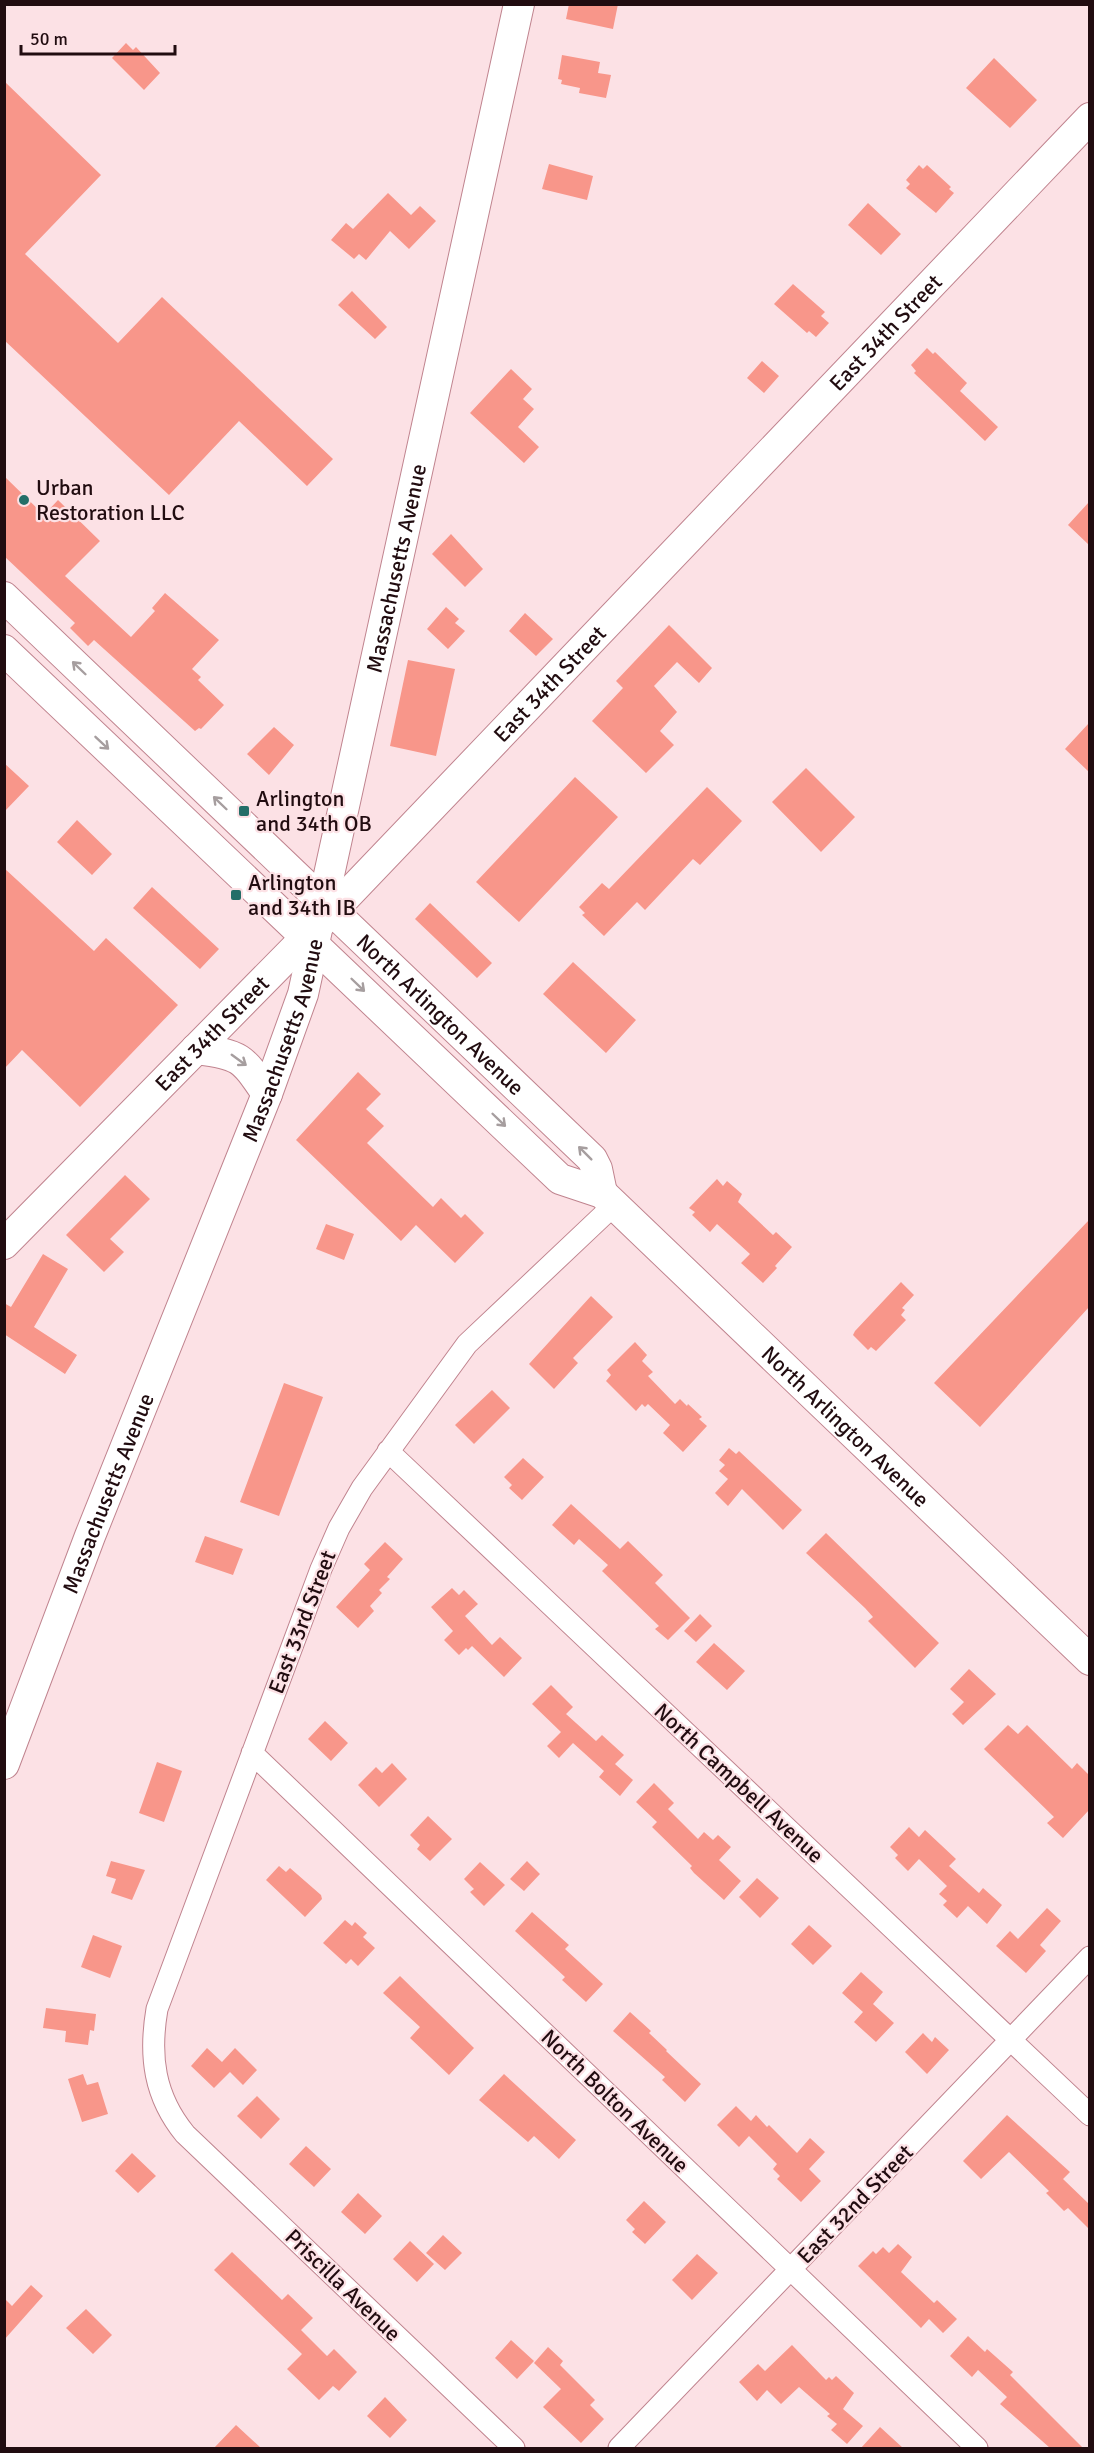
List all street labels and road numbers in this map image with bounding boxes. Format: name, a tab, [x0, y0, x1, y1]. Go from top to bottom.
street label: East 34th Street	[823, 268, 947, 396]
street label: Massachusetts Avenue	[360, 461, 432, 675]
street label: East 34th Street	[487, 619, 612, 748]
street label: North Arlington Avenue	[351, 928, 530, 1101]
street label: Massachusetts Avenue	[236, 936, 328, 1146]
street label: East 34th Street	[149, 970, 275, 1096]
street label: North Arlington Avenue	[756, 1340, 935, 1513]
street label: Massachusetts Avenue	[56, 1389, 159, 1597]
street label: East 33rd Street	[262, 1546, 342, 1697]
street label: North Campbell Avenue	[649, 1697, 829, 1869]
street label: North Bolton Avenue	[536, 2024, 694, 2178]
street label: East 32nd Street	[791, 2139, 919, 2269]
street label: Priscilla Avenue	[280, 2223, 406, 2347]

